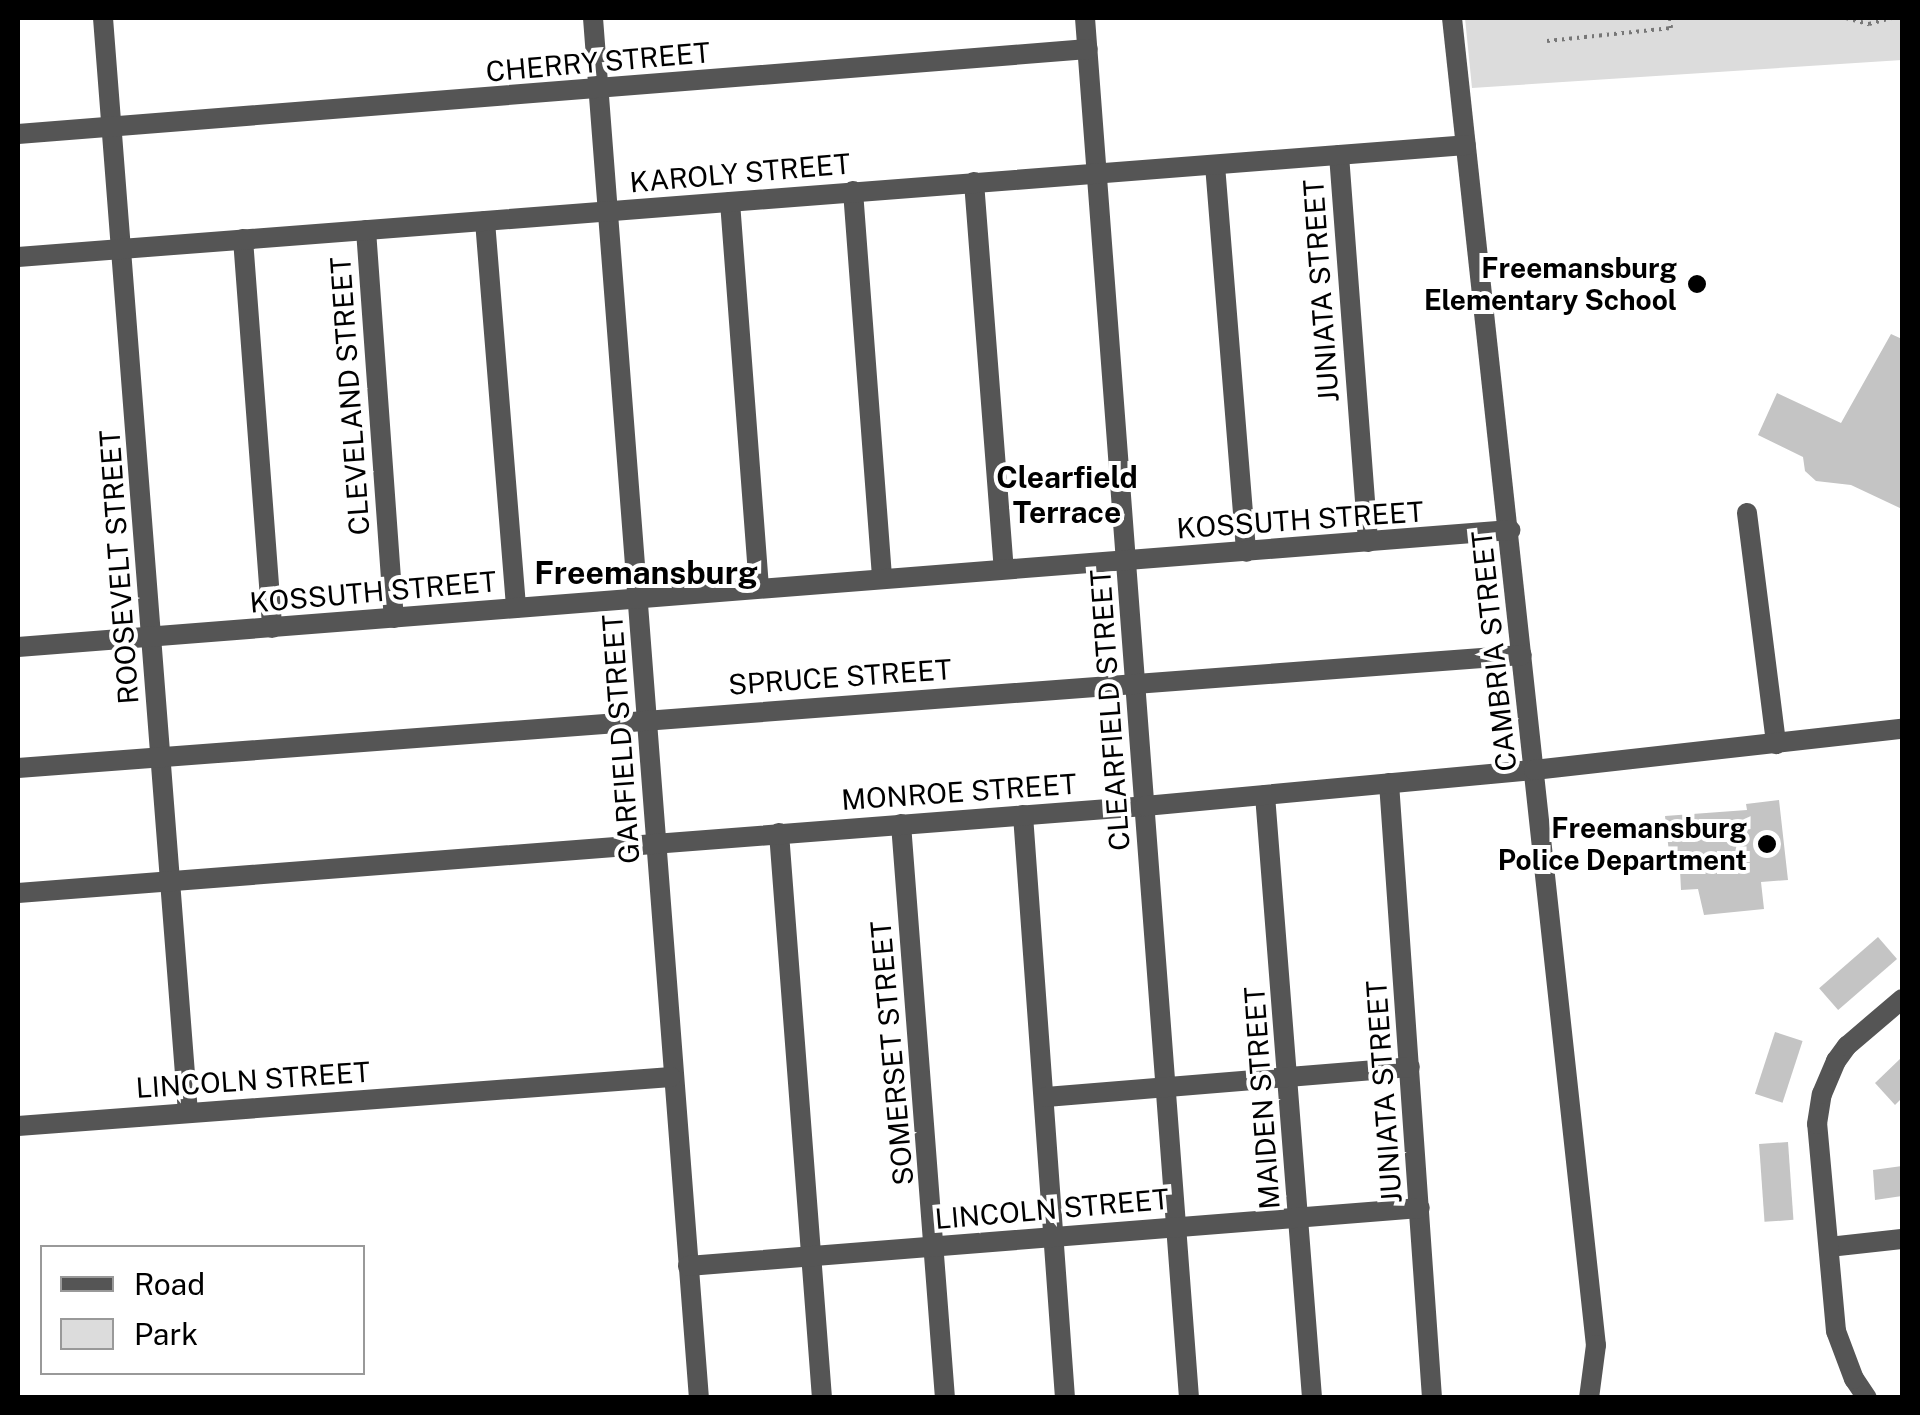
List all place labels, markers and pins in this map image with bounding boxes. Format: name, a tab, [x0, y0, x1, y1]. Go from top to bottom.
place label: Freemansburg Elementary School	[1424, 251, 1677, 317]
marker: Freemansburg Elementary School	[1686, 273, 1708, 295]
place label: Freemansburg Police Department	[1498, 811, 1747, 877]
marker: Freemansburg Police Department	[1756, 833, 1778, 855]

